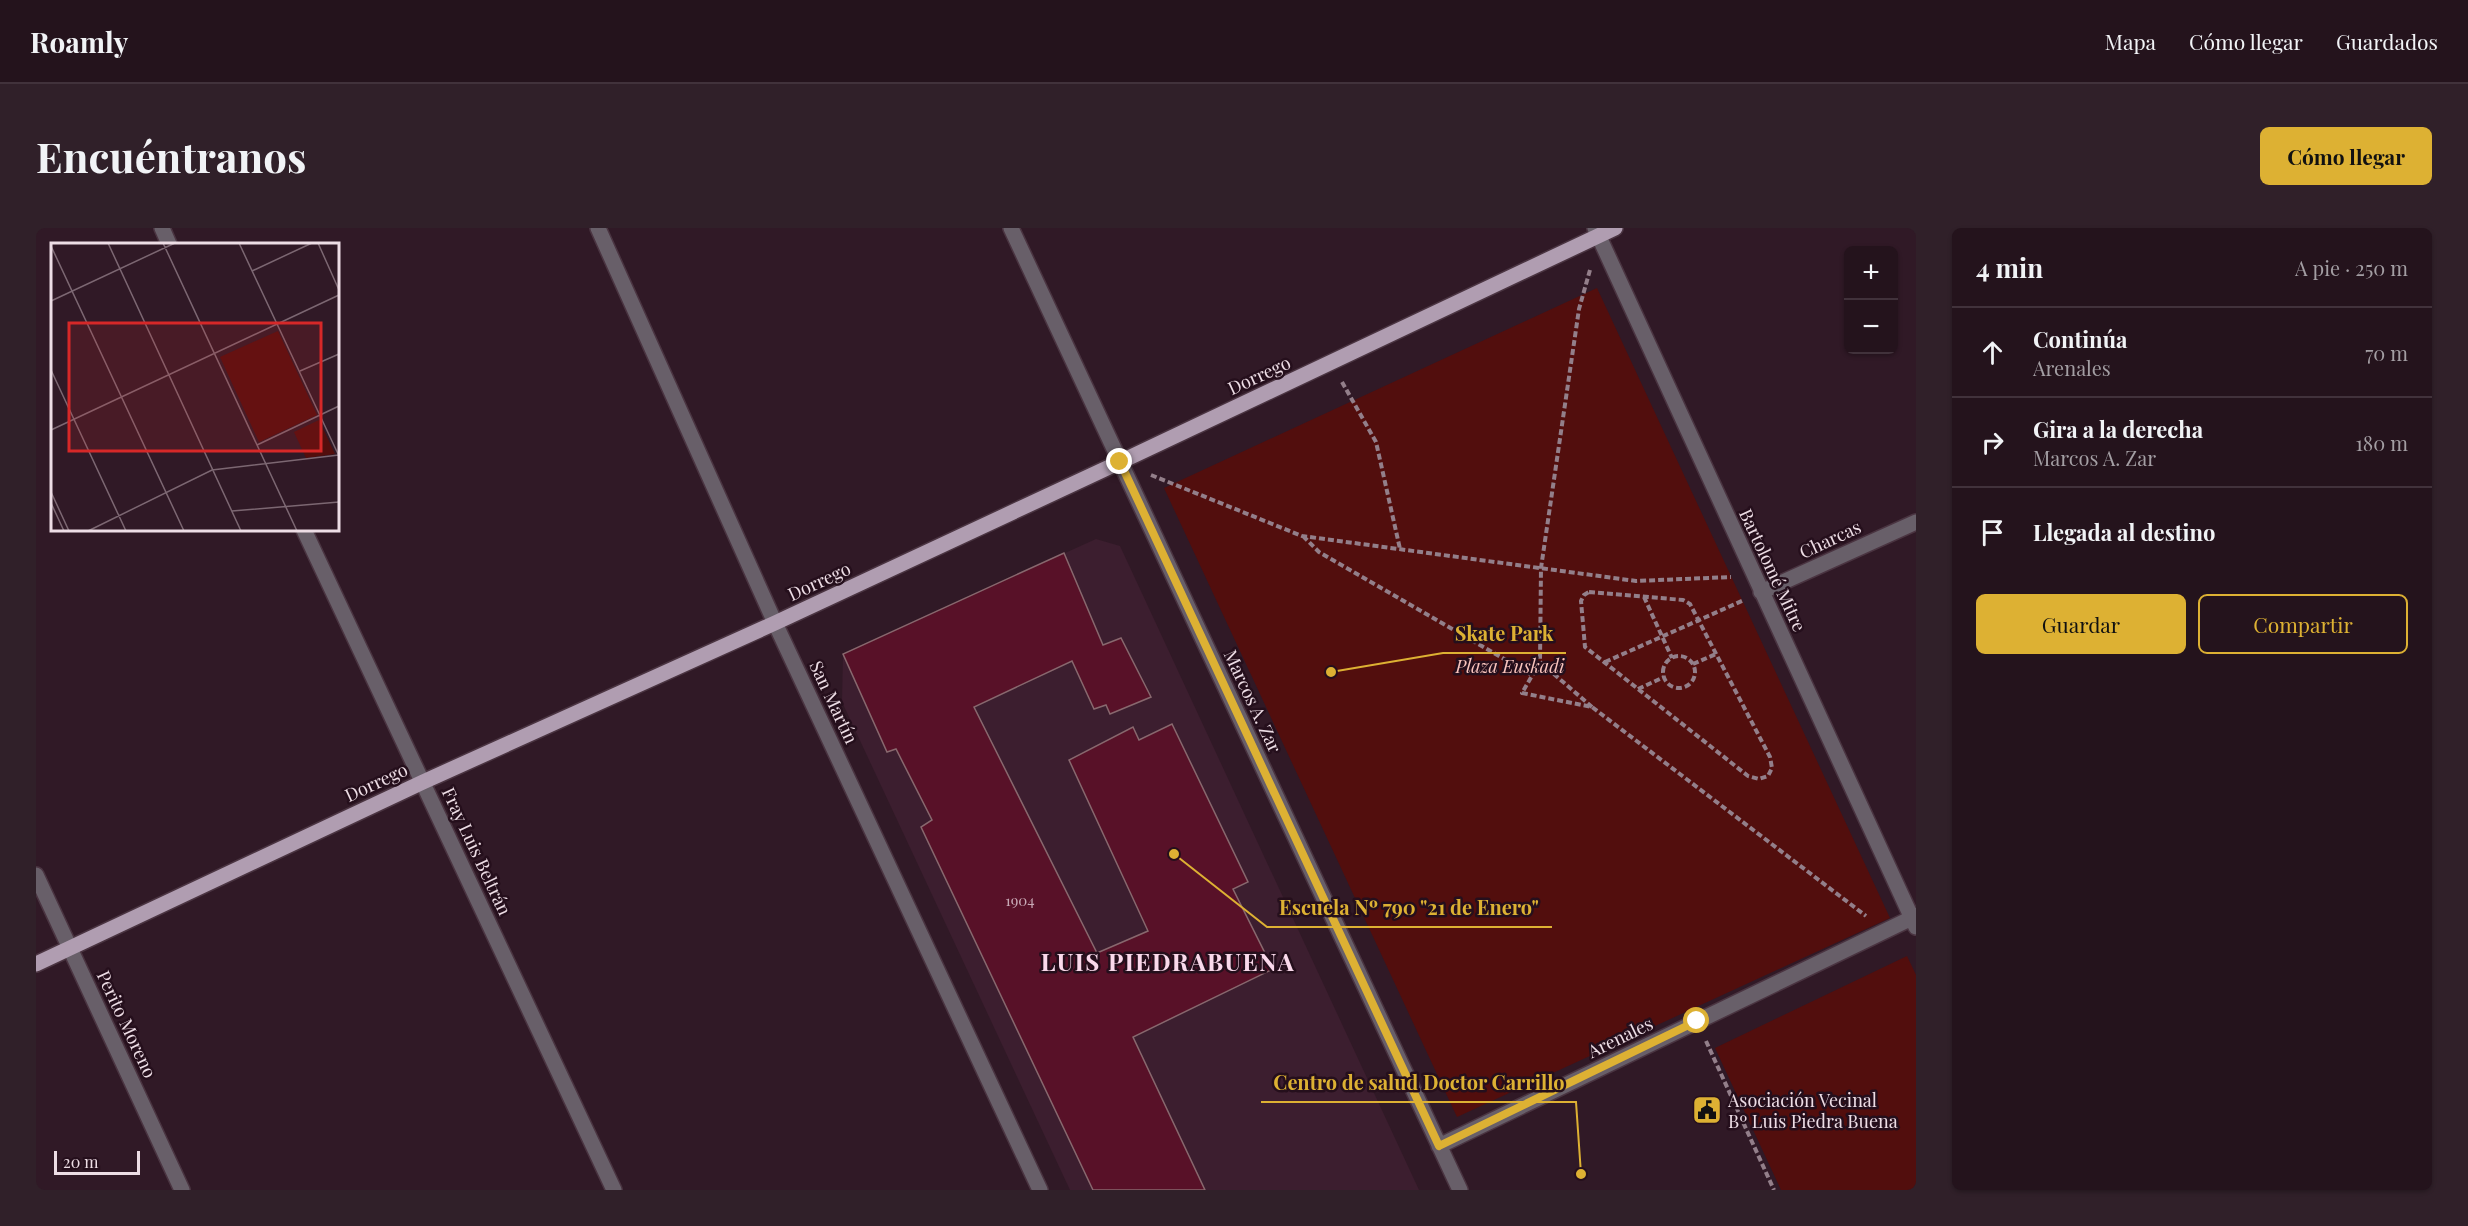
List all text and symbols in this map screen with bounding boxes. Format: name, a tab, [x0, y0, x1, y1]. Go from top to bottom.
text: Roamly	[30, 23, 128, 60]
text: Mapa	[2105, 27, 2156, 55]
text: Cómo llegar	[2189, 27, 2303, 55]
text: Guardados	[2336, 27, 2438, 55]
button: Cómo llegar	[2260, 127, 2432, 185]
text: Encuéntranos	[36, 128, 306, 184]
inset map	[51, 243, 339, 531]
map controls	[1844, 246, 1898, 354]
button: +	[1844, 246, 1898, 300]
text: 4 min	[1976, 250, 2043, 285]
text: A pie · 250 m	[2295, 254, 2408, 281]
button: −	[1844, 300, 1898, 354]
text: Continúa	[2033, 324, 2127, 354]
icon: ahead	[1976, 336, 2009, 369]
text: 70 m	[2365, 339, 2408, 366]
street label: Dorrego	[1224, 350, 1294, 400]
text: Arenales	[2033, 354, 2111, 381]
text: Gira a la derecha	[2033, 414, 2203, 444]
icon: right	[1976, 426, 2009, 459]
text: 180 m	[2355, 429, 2408, 456]
text: Marcos A. Zar	[2033, 444, 2156, 471]
route end	[1106, 448, 1132, 474]
street label: Bartolomé Mitre	[1734, 505, 1812, 635]
street label: Charcas	[1795, 514, 1865, 564]
icon: arrive	[1976, 516, 2009, 549]
text: Llegada al destino	[2033, 517, 2215, 547]
street label: Dorrego	[784, 556, 854, 606]
button: Guardar	[1976, 594, 2186, 654]
button: Compartir	[2198, 594, 2408, 654]
callout: Skate Park	[1443, 615, 1566, 653]
text: Skate Park	[1455, 619, 1554, 646]
street label: Marcos A. Zar	[1219, 646, 1287, 756]
park label: Plaza Euskadi	[1455, 654, 1565, 678]
street label: San Martín	[804, 657, 864, 748]
street label: Dorrego	[341, 757, 411, 807]
street label: Fray Luis Beltrán	[437, 783, 517, 919]
callout: Escuela Nº 790 "21 de Enero"	[1267, 889, 1552, 927]
house number: 1904	[1005, 890, 1035, 910]
text: Escuela Nº 790 "21 de Enero"	[1279, 893, 1539, 920]
district label: LUIS PIEDRABUENA	[1041, 945, 1295, 977]
street label: Perito Moreno	[92, 966, 162, 1082]
route start	[1683, 1007, 1709, 1033]
street label: Arenales	[1582, 1011, 1657, 1064]
callout: Centro de salud Doctor Carrillo	[1261, 1064, 1576, 1102]
text: Centro de salud Doctor Carrillo	[1273, 1068, 1565, 1095]
place label: Asociación Vecinal Bº Luis Piedra Buena	[1727, 1088, 1898, 1133]
public building icon: Asociación Vecinal Bº Luis Piedra Buena	[1691, 1094, 1723, 1126]
scale bar	[54, 1148, 140, 1176]
text: 20 m	[63, 1151, 98, 1172]

